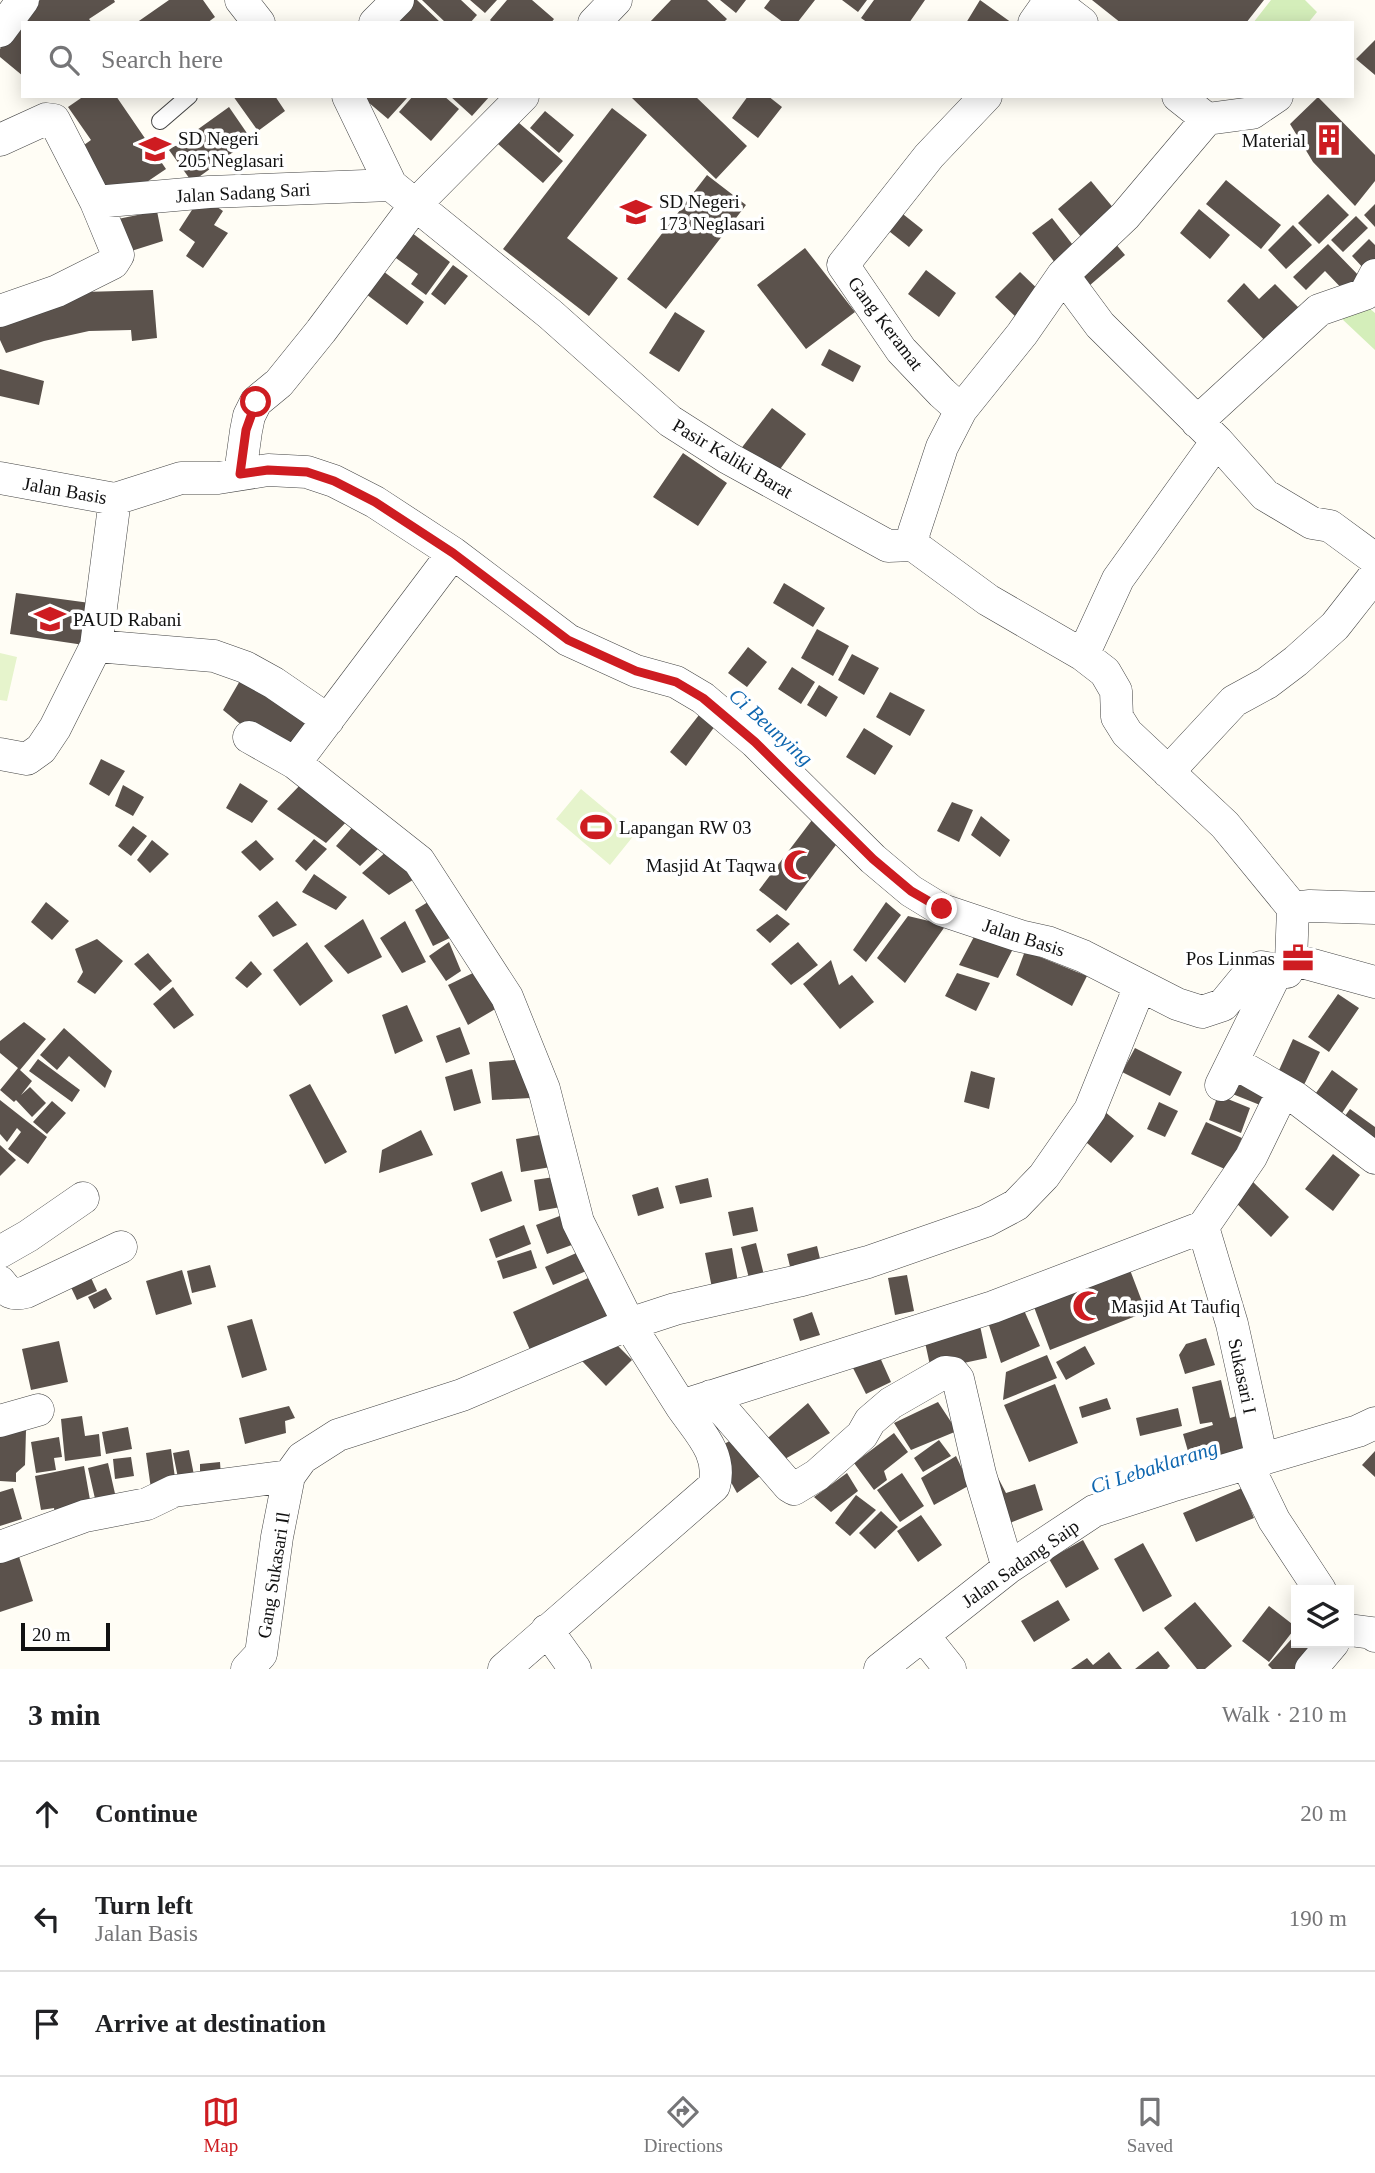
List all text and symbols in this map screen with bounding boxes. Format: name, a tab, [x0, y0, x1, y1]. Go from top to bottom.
search box	[21, 21, 1354, 98]
icon: search	[45, 41, 83, 79]
text: Search here	[101, 45, 223, 74]
building icon: Material	[1312, 123, 1346, 157]
place label: SD Negeri 205 Neglasari	[178, 128, 284, 171]
place label: Material	[1242, 130, 1306, 151]
school or university icon: SD Negeri 205 Neglasari	[138, 132, 172, 166]
street label: Jalan Sadang Sari	[175, 178, 311, 207]
place label: SD Negeri 173 Neglasari	[659, 191, 765, 234]
school or university icon: SD Negeri 173 Neglasari	[619, 195, 653, 229]
street label: Gang Keramat	[844, 273, 928, 375]
route start	[240, 386, 271, 417]
street label: Pasir Kaliki Barat	[669, 414, 797, 503]
street label: Jalan Basis	[21, 473, 109, 508]
school or university icon: PAUD Rabani	[33, 602, 67, 636]
place label: PAUD Rabani	[73, 609, 182, 630]
water label: Ci Beunying	[724, 683, 818, 771]
sports icon: Lapangan RW 03	[579, 810, 613, 844]
place label: Lapangan RW 03	[619, 817, 752, 838]
mosque icon: Masjid At Taqwa	[782, 848, 816, 882]
place label: Masjid At Taqwa	[646, 855, 777, 876]
route end	[926, 893, 957, 924]
street label: Jalan Basis	[980, 914, 1067, 961]
office icon: Pos Linmas	[1281, 941, 1315, 975]
place label: Pos Linmas	[1186, 948, 1275, 969]
mosque icon: Masjid At Taufiq	[1071, 1289, 1105, 1323]
place label: Masjid At Taufiq	[1111, 1296, 1241, 1317]
street label: Sukasari I	[1224, 1336, 1261, 1416]
water label: Ci Lebaklarang	[1087, 1435, 1221, 1499]
street label: Gang Sukasari Il	[253, 1510, 294, 1640]
street label: Jalan Sadang Saip	[958, 1515, 1083, 1612]
map controls	[1291, 1585, 1354, 1648]
button: layers	[1291, 1585, 1354, 1648]
scale bar	[21, 1620, 110, 1652]
text: 20 m	[32, 1624, 71, 1645]
text: 3 min	[28, 1698, 101, 1731]
text: Walk · 210 m	[1222, 1702, 1347, 1727]
icon: ahead	[28, 1795, 66, 1833]
text: Continue	[95, 1799, 198, 1828]
text: 20 m	[1300, 1801, 1347, 1826]
text: Turn left	[95, 1891, 193, 1920]
icon: left	[28, 1900, 66, 1938]
text: 190 m	[1289, 1906, 1347, 1931]
text: Jalan Basis	[95, 1921, 198, 1946]
icon: arrive	[28, 2005, 66, 2043]
text: Arrive at destination	[95, 2009, 326, 2038]
tab: Map	[202, 2093, 240, 2157]
tab: Directions	[644, 2093, 723, 2157]
tab: Saved	[1127, 2093, 1173, 2157]

